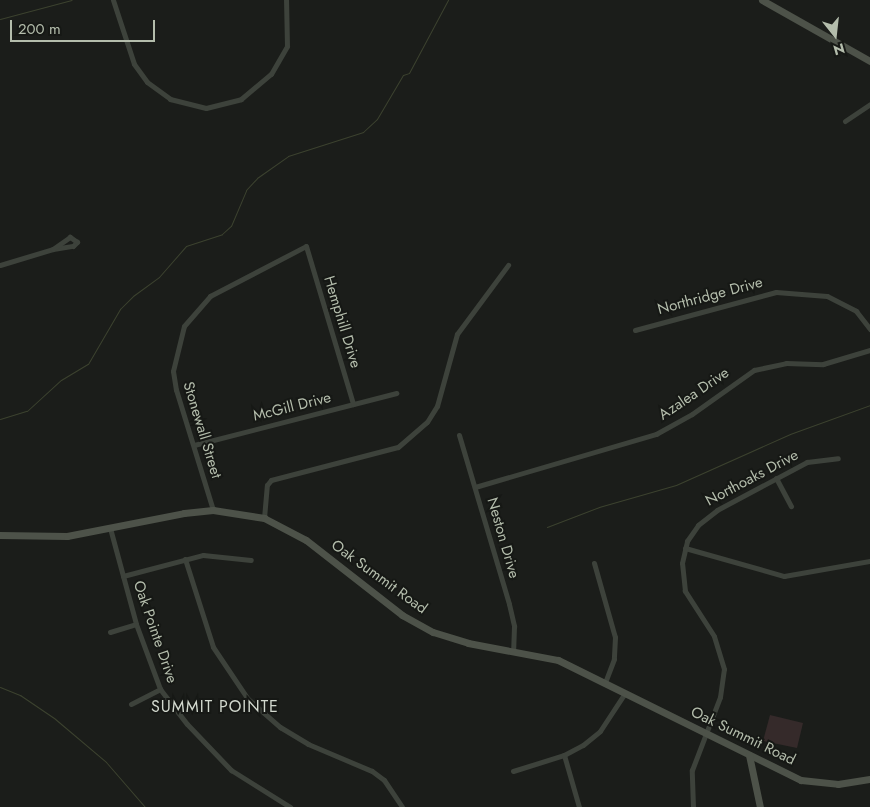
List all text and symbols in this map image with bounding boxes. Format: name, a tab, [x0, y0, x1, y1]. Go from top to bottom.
scale bar	[12, 10, 158, 42]
north arrow	[810, 10, 860, 60]
text: 200 m	[18, 18, 61, 40]
text: N	[831, 38, 847, 61]
street label: Northridge Drive	[655, 273, 765, 319]
street label: Hemphill Drive	[319, 274, 365, 370]
street label: Azalea Drive	[655, 364, 733, 424]
street label: Stonewall Street	[179, 380, 225, 480]
street label: McGill Drive	[251, 389, 333, 425]
street label: Northoaks Drive	[703, 446, 801, 510]
street label: Neston Drive	[483, 496, 523, 580]
street label: Oak Summit Road	[328, 536, 430, 618]
street label: Oak Pointe Drive	[129, 578, 181, 686]
district label: SUMMIT POINTE	[149, 697, 281, 717]
street label: Oak Summit Road	[688, 703, 798, 769]

